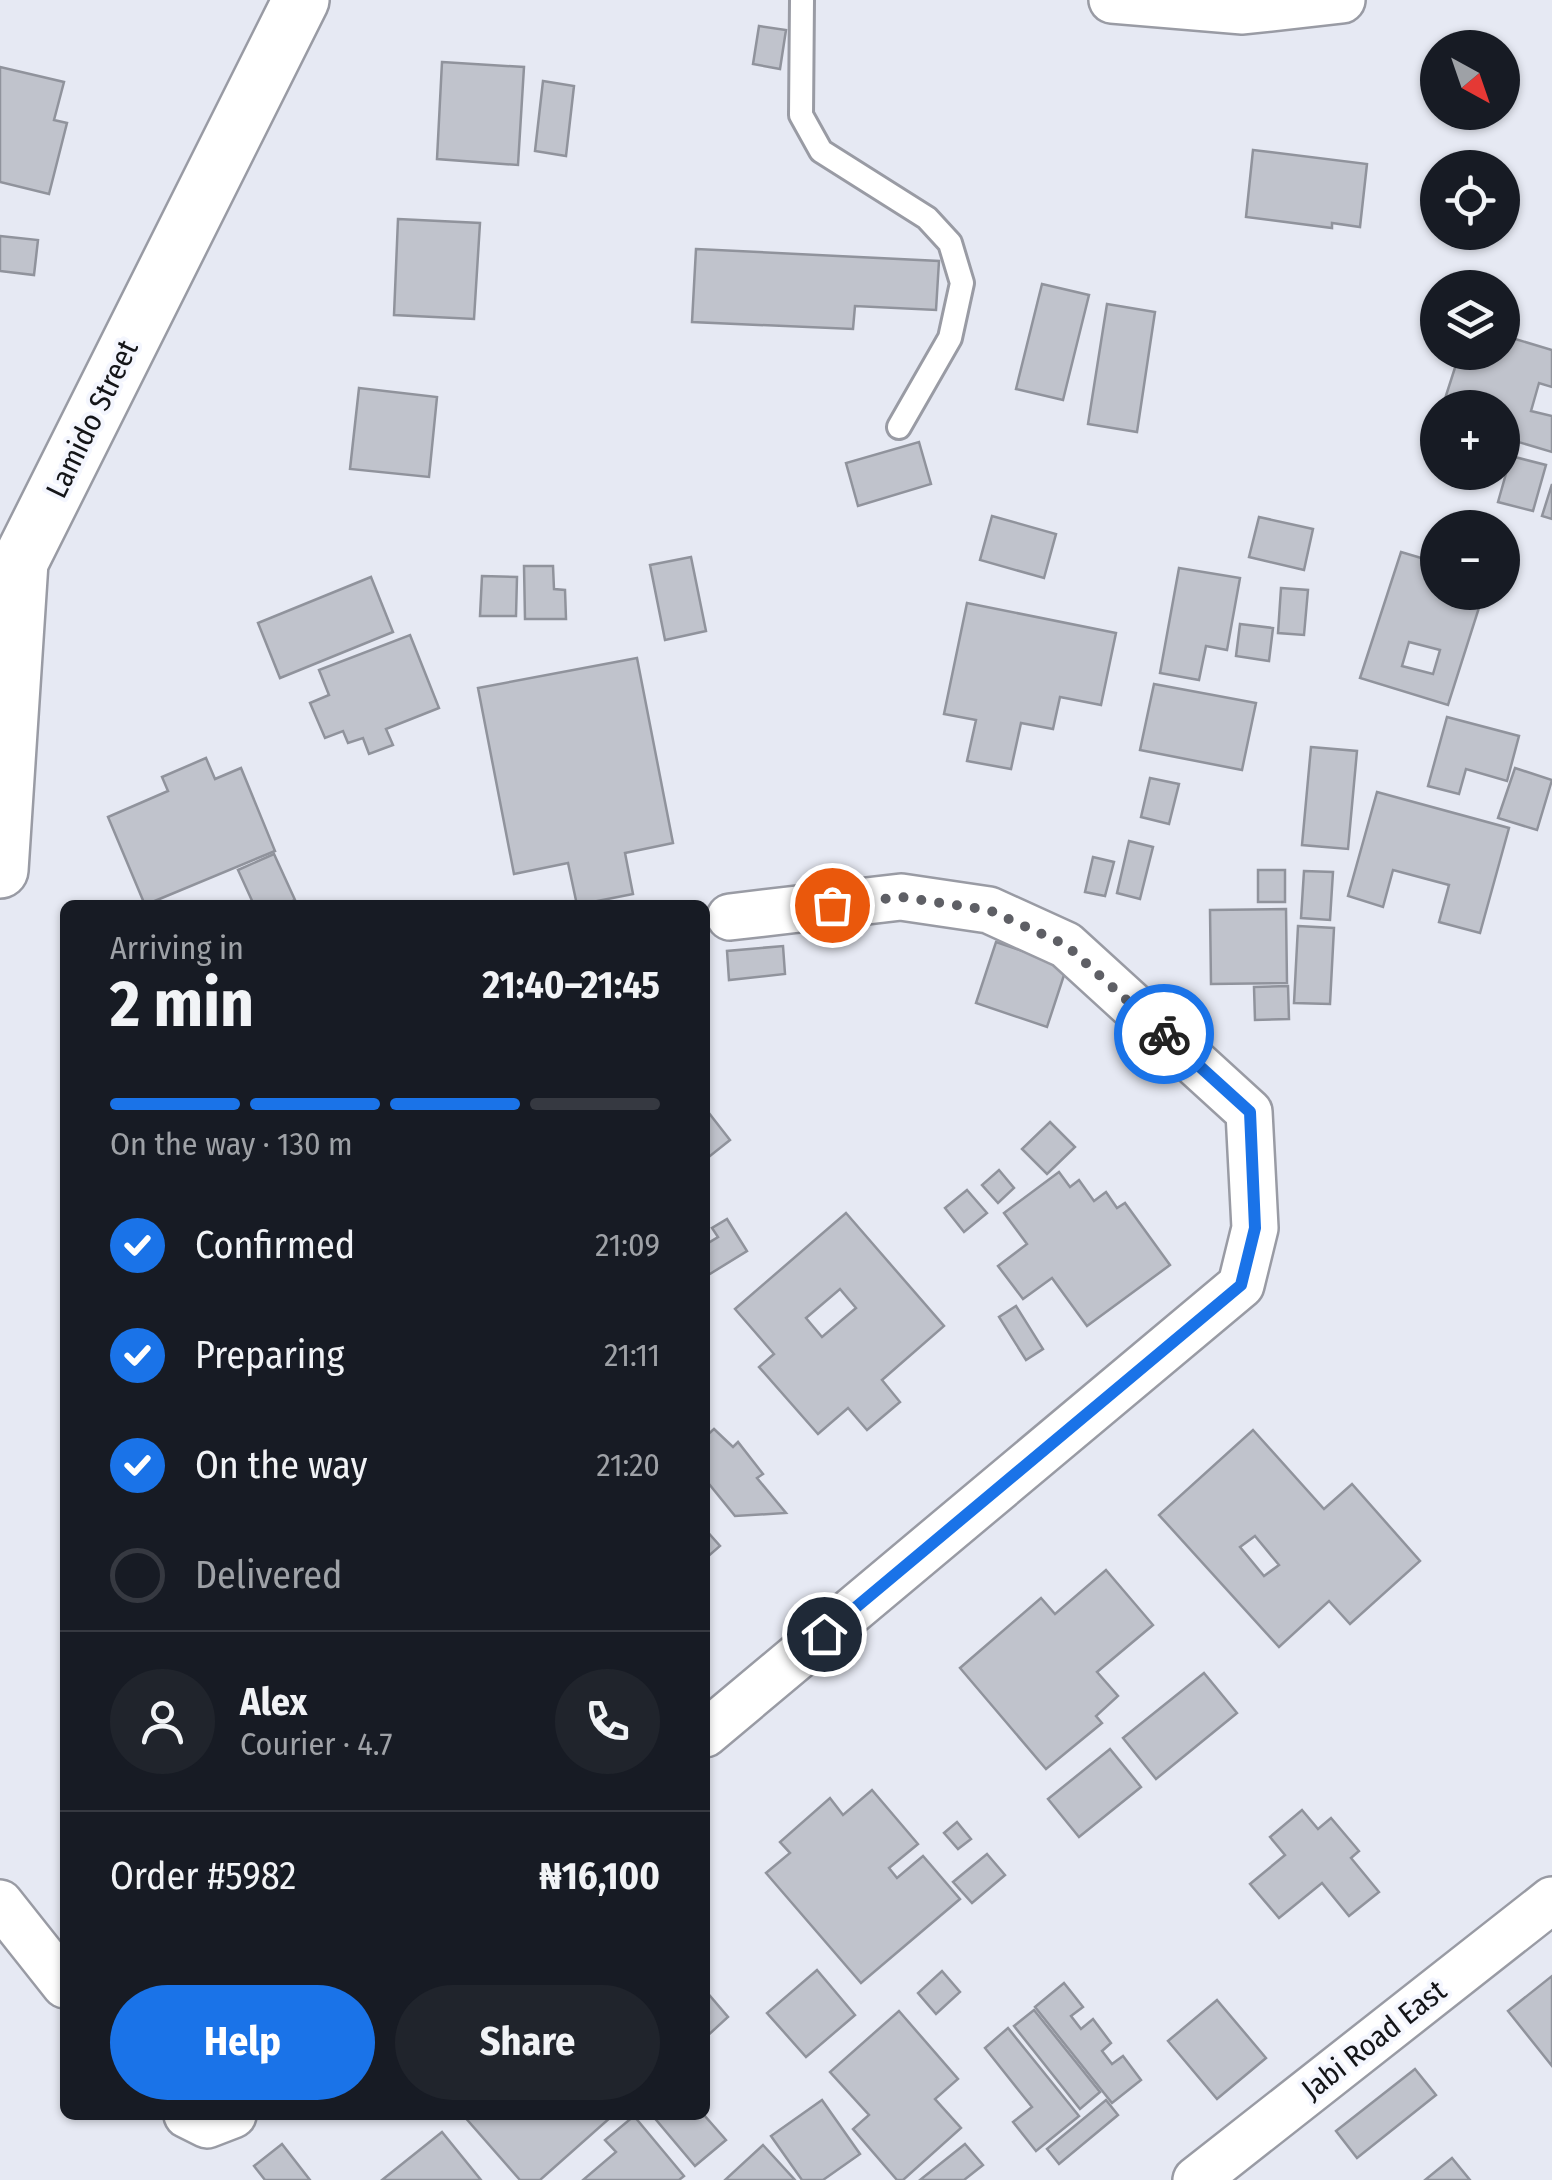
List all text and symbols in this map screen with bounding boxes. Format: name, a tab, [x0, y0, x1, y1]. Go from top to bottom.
north arrow	[1420, 30, 1520, 130]
map controls	[1420, 30, 1520, 610]
button: locate	[1420, 150, 1520, 250]
button: layers	[1420, 270, 1520, 370]
street label: Lamido Street	[38, 334, 146, 504]
button: +	[1420, 390, 1520, 490]
button: −	[1420, 510, 1520, 610]
pin	[790, 863, 875, 948]
icon: bag	[805, 878, 860, 933]
text: Arriving in	[110, 929, 244, 967]
text: 21:40–21:45	[483, 962, 660, 1008]
text: 2 min	[110, 965, 254, 1043]
courier	[1114, 984, 1214, 1084]
icon: bike	[1137, 1007, 1192, 1062]
text: On the way · 130 m	[110, 1125, 353, 1163]
icon: check	[110, 1218, 165, 1273]
text: Confirmed	[195, 1222, 355, 1268]
text: 21:09	[595, 1226, 660, 1264]
icon: check	[110, 1328, 165, 1383]
text: Preparing	[195, 1332, 344, 1378]
text: 21:11	[604, 1336, 660, 1374]
icon: check	[110, 1438, 165, 1493]
text: On the way	[195, 1442, 367, 1488]
text: 21:20	[597, 1446, 660, 1484]
text: Delivered	[195, 1552, 342, 1598]
pin	[782, 1592, 867, 1677]
icon: home	[797, 1607, 852, 1662]
button: person	[110, 1669, 215, 1774]
button: phone	[555, 1669, 660, 1774]
text: Alex	[240, 1679, 307, 1725]
text: Courier · 4.7	[240, 1725, 392, 1763]
text: Order #5982	[110, 1853, 296, 1899]
text: ₦16,100	[539, 1853, 660, 1899]
street label: Jabi Road East	[1295, 1972, 1454, 2108]
button: Help	[110, 1985, 375, 2100]
button: Share	[395, 1985, 660, 2100]

